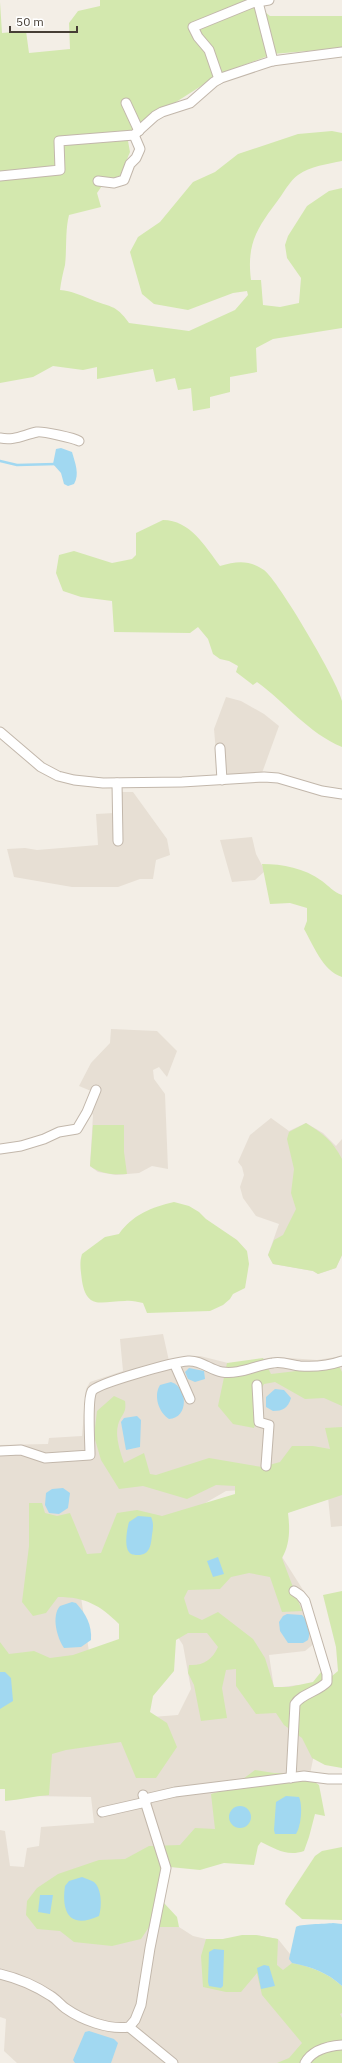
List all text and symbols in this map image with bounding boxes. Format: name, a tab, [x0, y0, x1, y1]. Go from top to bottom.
scale bar	[10, 8, 77, 34]
text: 50 m	[16, 14, 44, 29]

